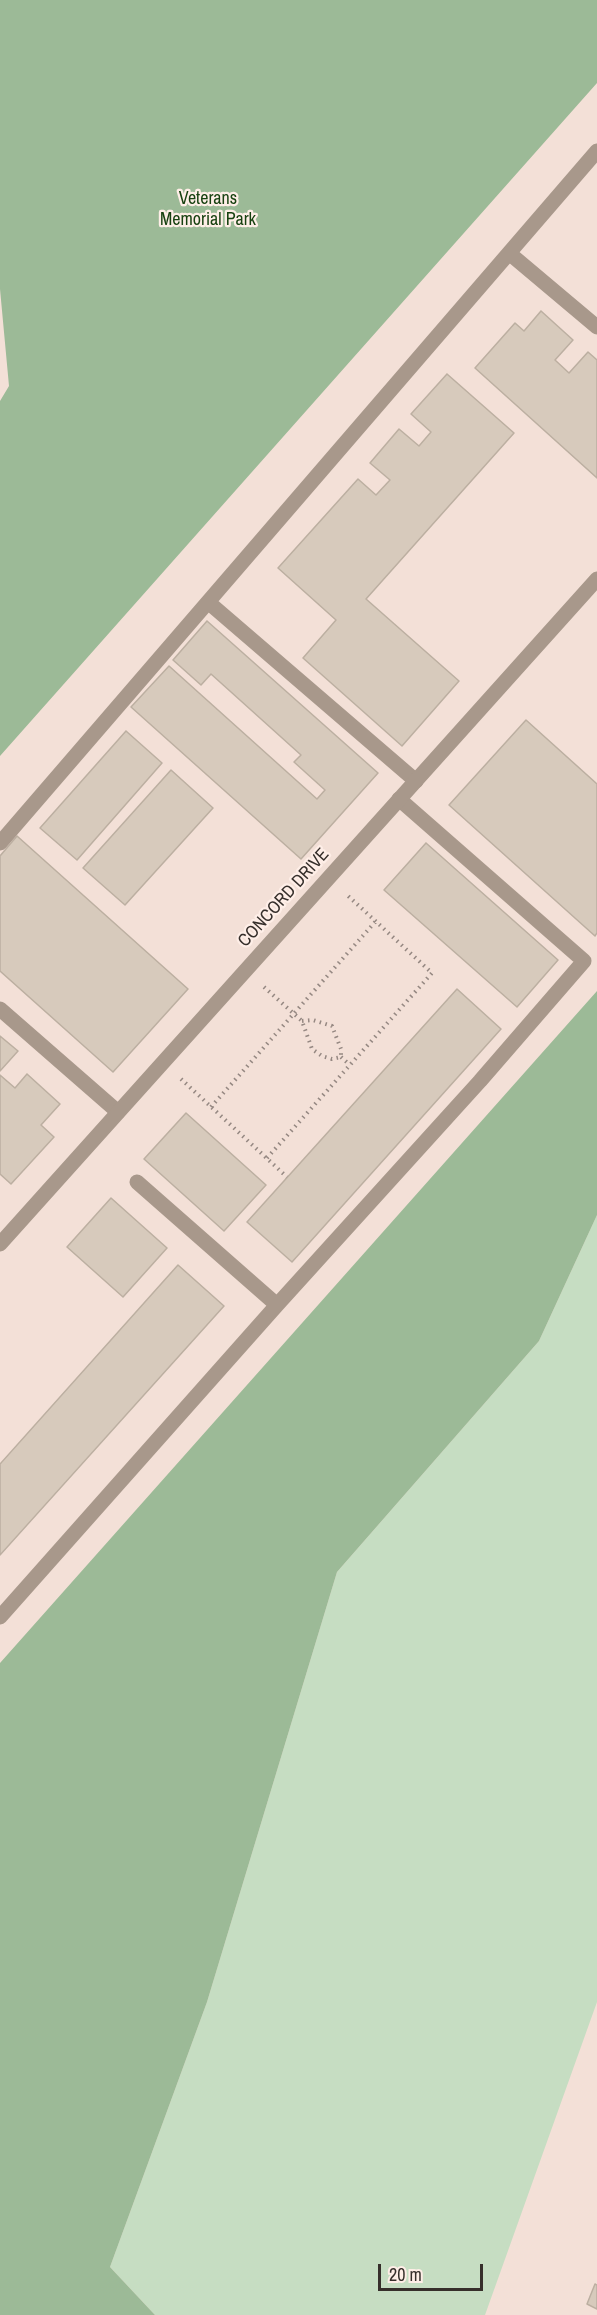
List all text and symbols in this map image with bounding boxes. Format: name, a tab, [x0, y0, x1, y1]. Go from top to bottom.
park label: Veterans Memorial Park	[160, 188, 256, 230]
street label: CONCORD DRIVE	[234, 844, 334, 952]
scale bar	[381, 2252, 486, 2290]
text: 20 m	[389, 2262, 422, 2287]

